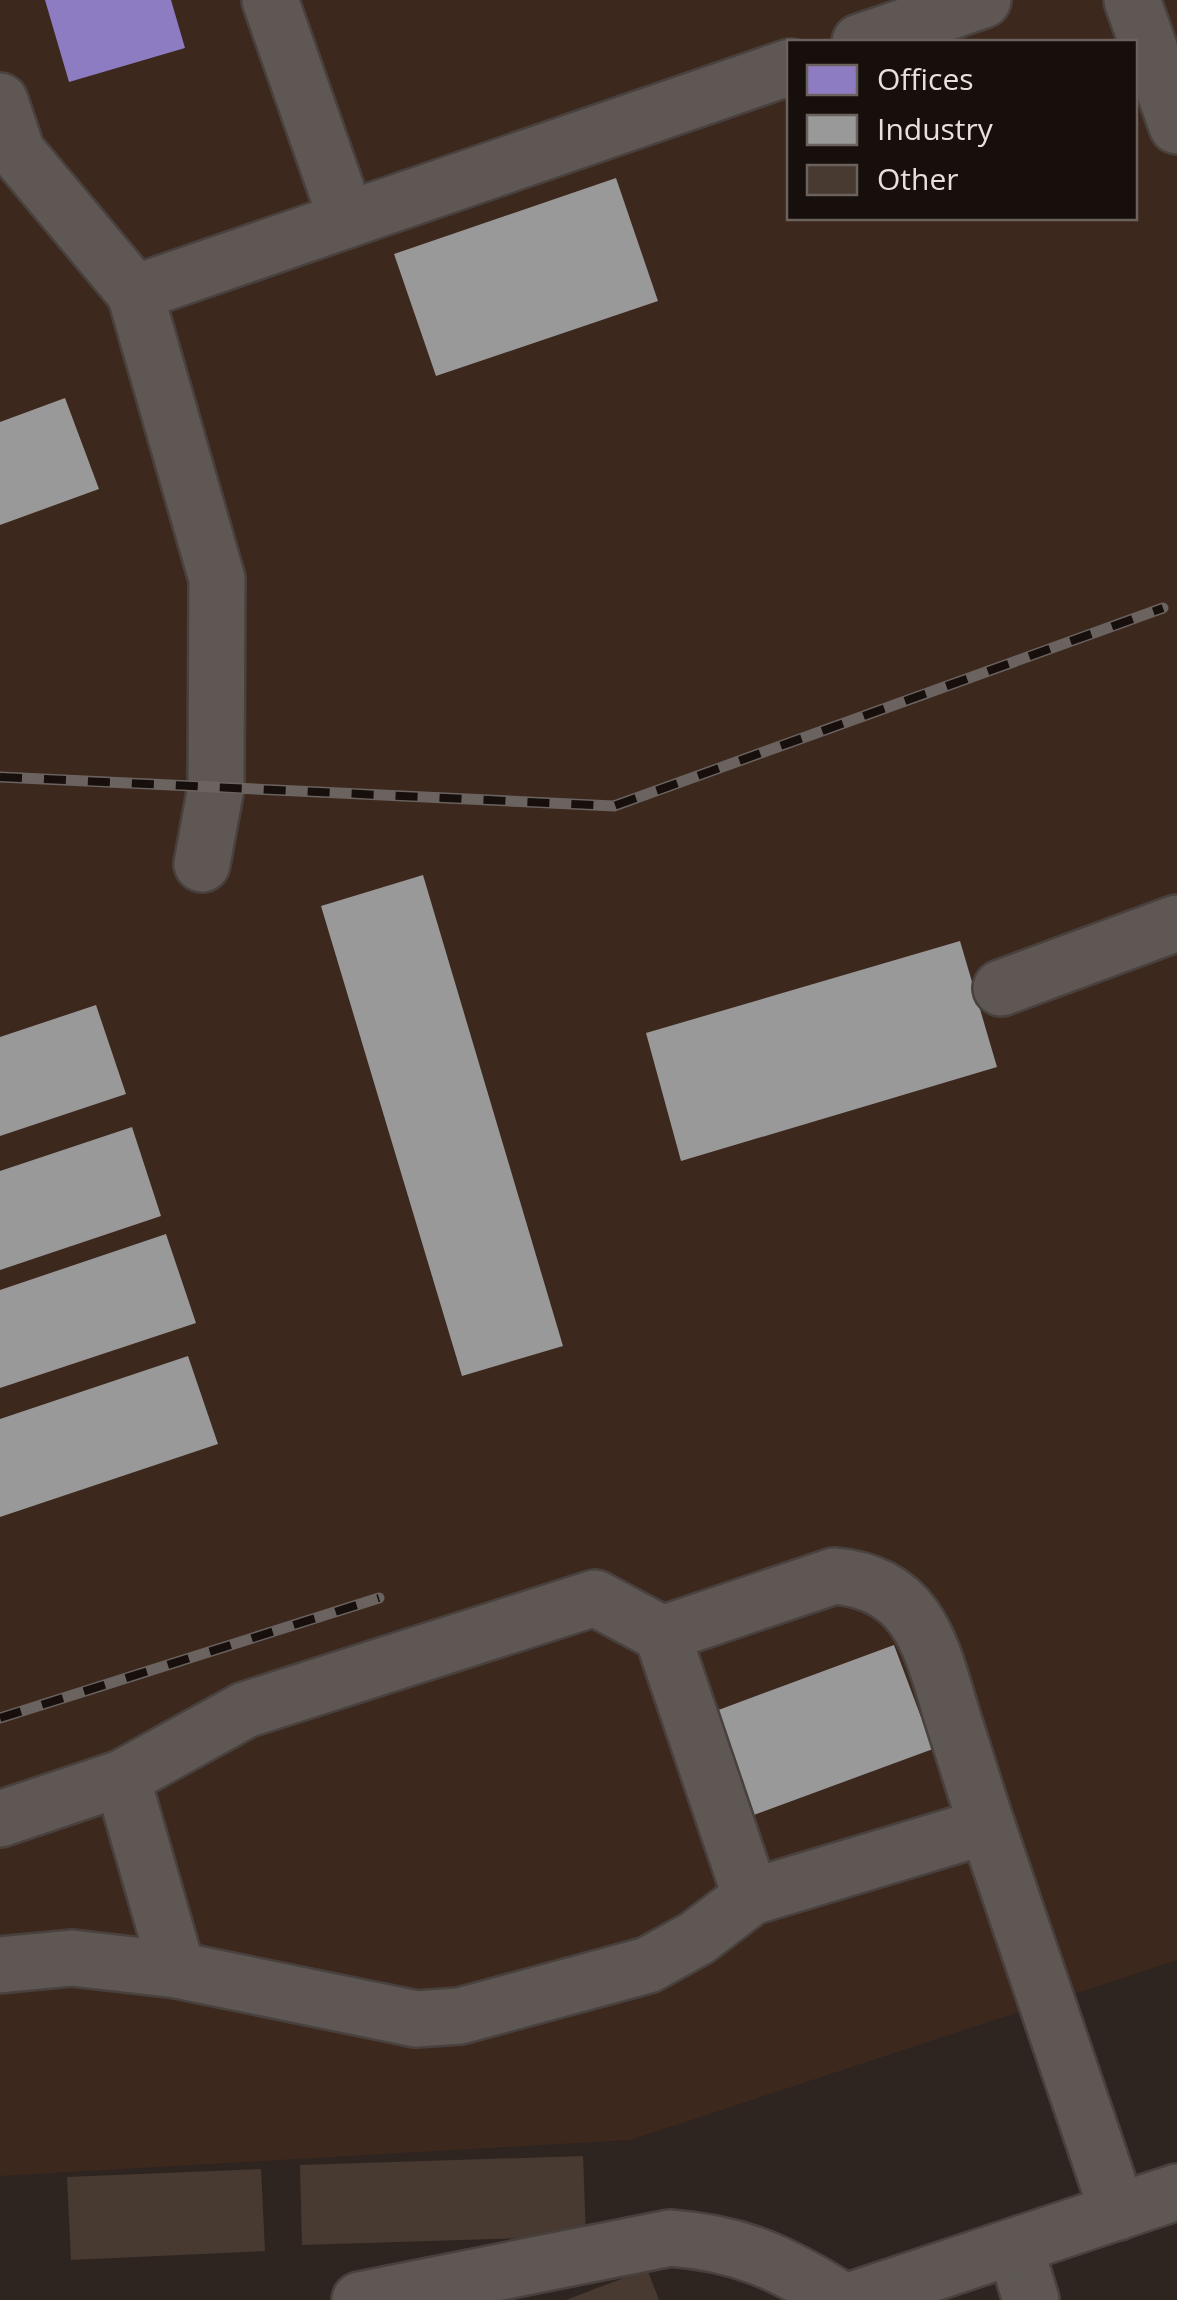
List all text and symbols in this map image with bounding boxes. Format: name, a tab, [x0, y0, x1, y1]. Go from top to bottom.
legend	[787, 40, 1137, 220]
text: Offices	[877, 58, 974, 99]
text: Industry	[877, 108, 994, 149]
text: Other	[877, 158, 959, 199]

